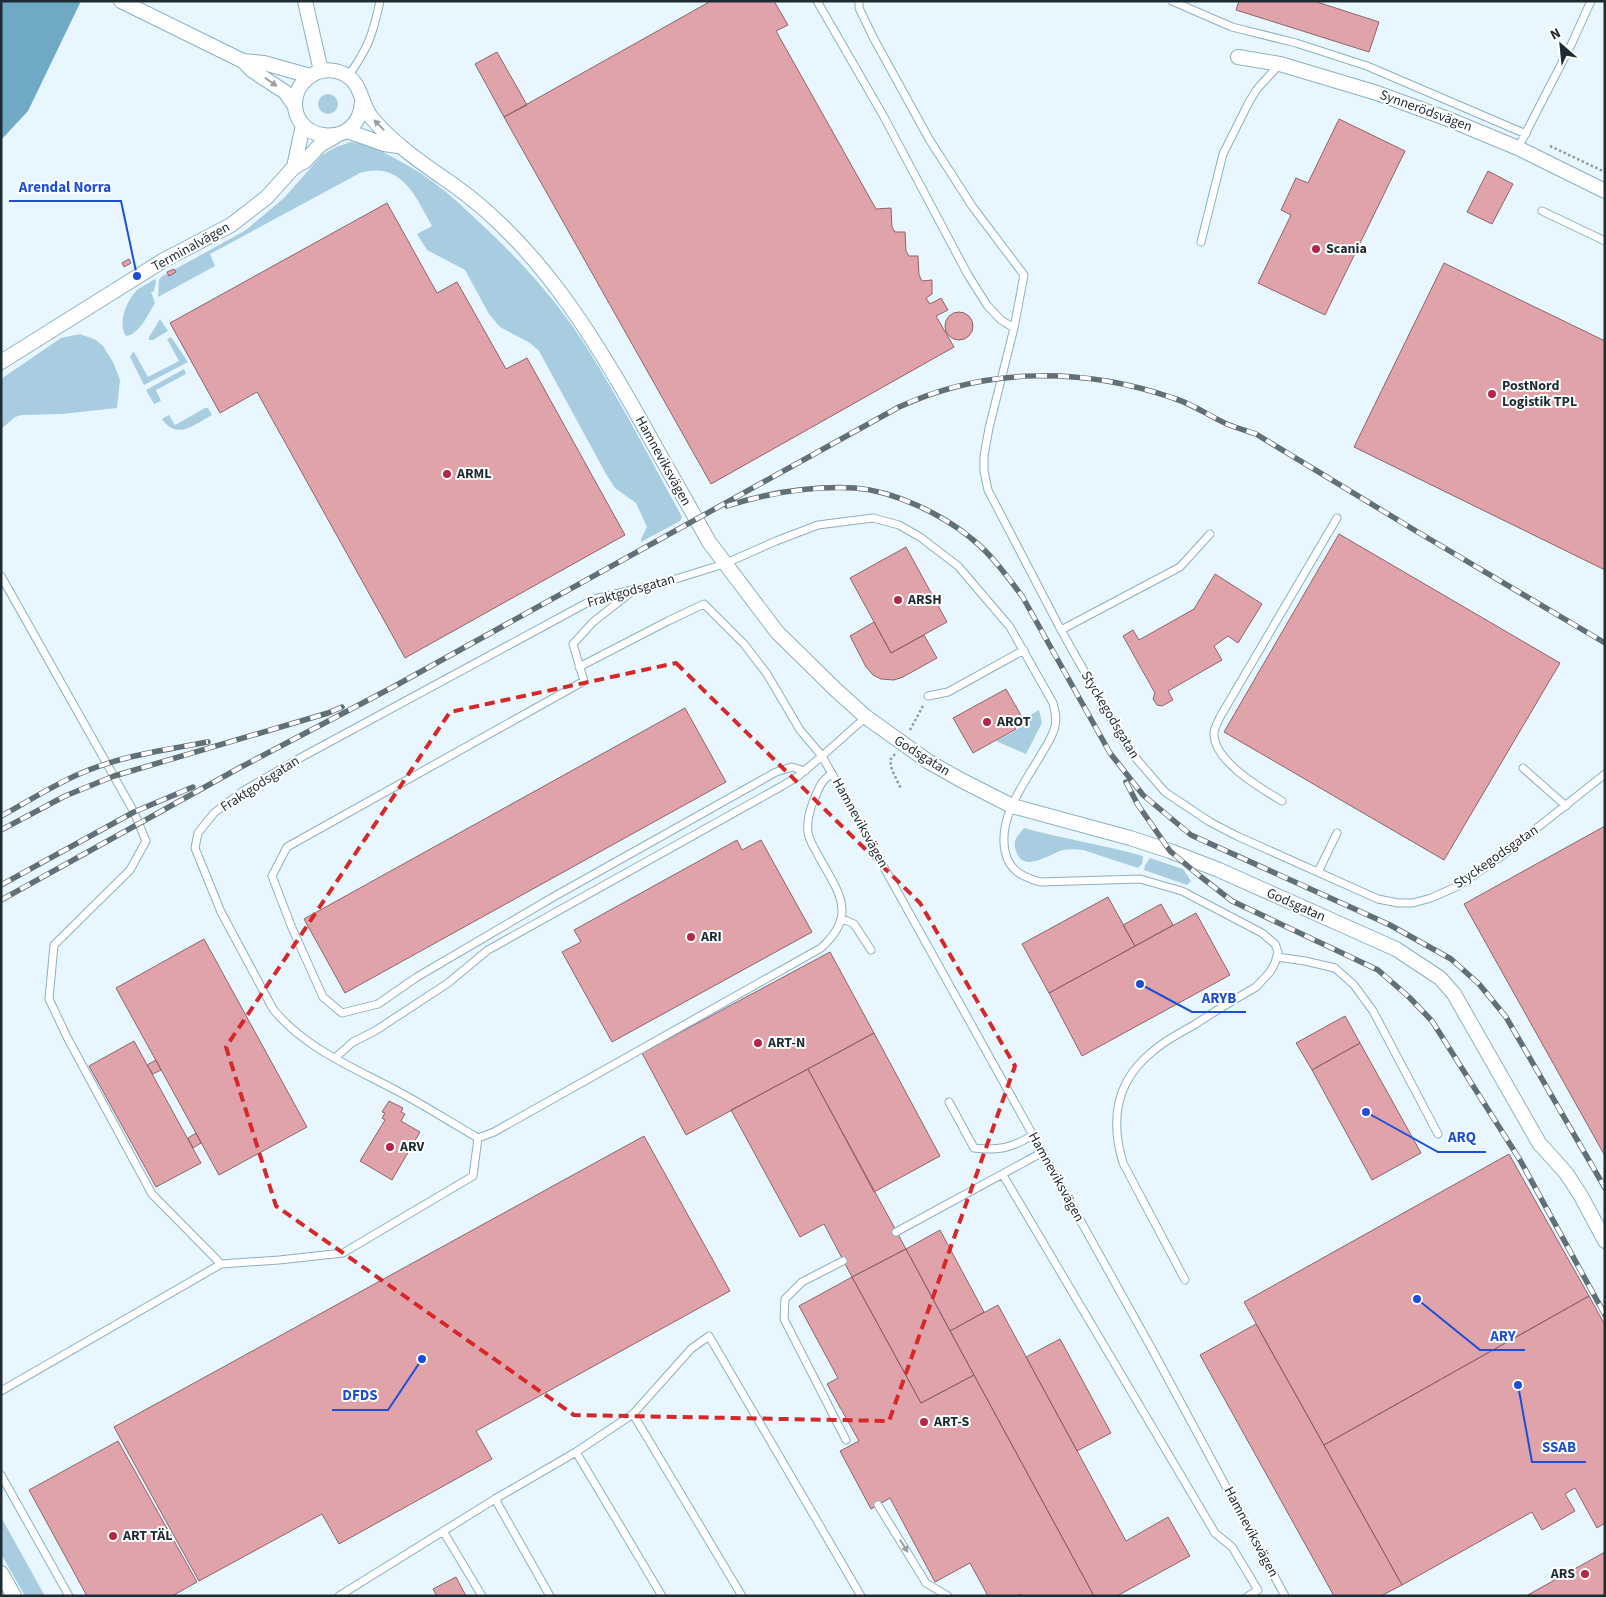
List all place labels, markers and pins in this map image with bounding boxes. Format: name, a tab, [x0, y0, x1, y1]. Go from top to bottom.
callout: Arendal Norra	[9, 171, 121, 201]
place label: Scania	[1326, 239, 1367, 259]
marker: Scania	[1310, 243, 1322, 255]
place label: PostNord Logistik TPL	[1502, 376, 1577, 412]
marker: PostNord Logistik TPL	[1486, 388, 1498, 400]
place label: ARML	[456, 464, 492, 484]
marker: ARML	[441, 468, 453, 480]
place label: ARSH	[907, 590, 942, 610]
marker: ARSH	[892, 594, 904, 606]
place label: AROT	[996, 712, 1031, 732]
marker: AROT	[981, 716, 993, 728]
place label: ARI	[700, 927, 722, 947]
marker: ARI	[685, 931, 697, 943]
callout: ARYB	[1192, 982, 1246, 1012]
place label: ART-N	[767, 1033, 805, 1053]
marker: ART-N	[752, 1037, 764, 1049]
callout: ARQ	[1438, 1122, 1486, 1152]
place label: ARV	[399, 1137, 424, 1157]
marker: ARV	[384, 1141, 396, 1153]
callout: ARY	[1480, 1320, 1525, 1350]
callout: DFDS	[332, 1380, 388, 1410]
place label: ART-S	[933, 1412, 970, 1432]
marker: ART-S	[918, 1416, 930, 1428]
callout: SSAB	[1532, 1432, 1586, 1462]
place label: ART TÄL	[122, 1526, 172, 1546]
marker: ART TÄL	[107, 1530, 119, 1542]
place label: ARS	[1550, 1564, 1575, 1584]
marker: ARS	[1579, 1568, 1591, 1580]

